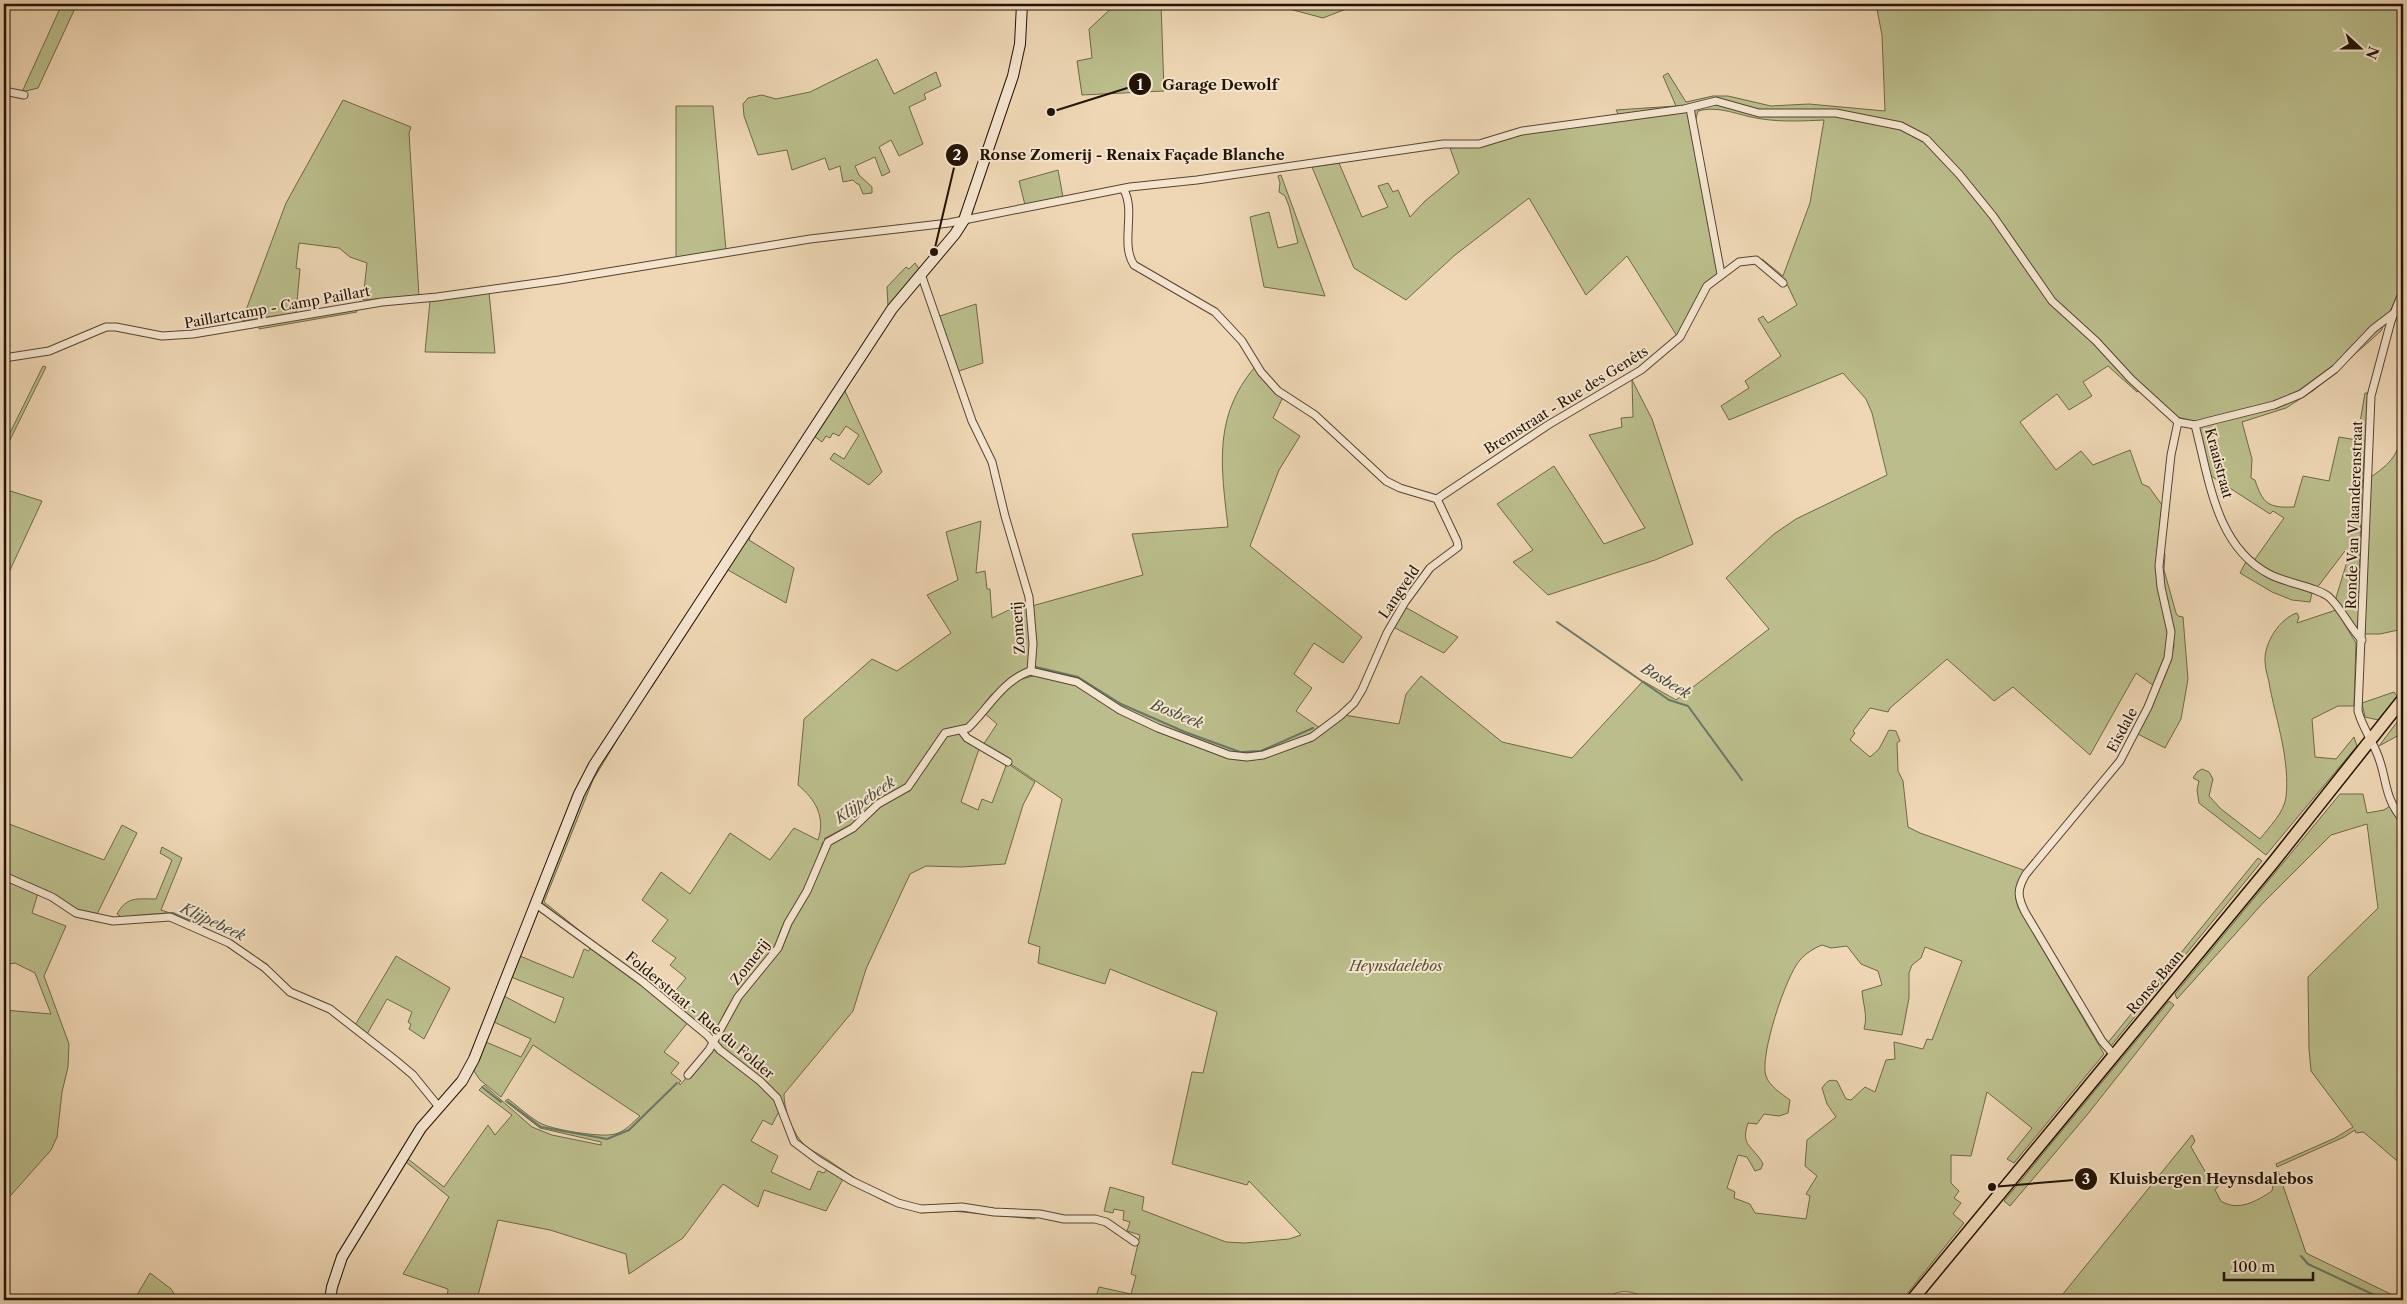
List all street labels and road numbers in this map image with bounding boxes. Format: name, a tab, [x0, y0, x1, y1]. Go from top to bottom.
street label: Paillartcamp - Camp Paillart	[183, 282, 371, 332]
street label: Bremstraat - Rue des Genêts	[1481, 342, 1651, 458]
street label: Ronde Van Vlaanderenstraat	[2342, 420, 2366, 610]
street label: Kraaistraat	[2201, 426, 2237, 500]
street label: Langveld	[1375, 562, 1424, 622]
street label: Zomerij	[1007, 601, 1029, 655]
street label: Eisdale	[2103, 704, 2141, 755]
street label: Zomerij	[727, 936, 773, 988]
street label: Ronse Baan	[2123, 946, 2187, 1018]
street label: Folderstraat - Rue du Folder	[622, 947, 778, 1083]

